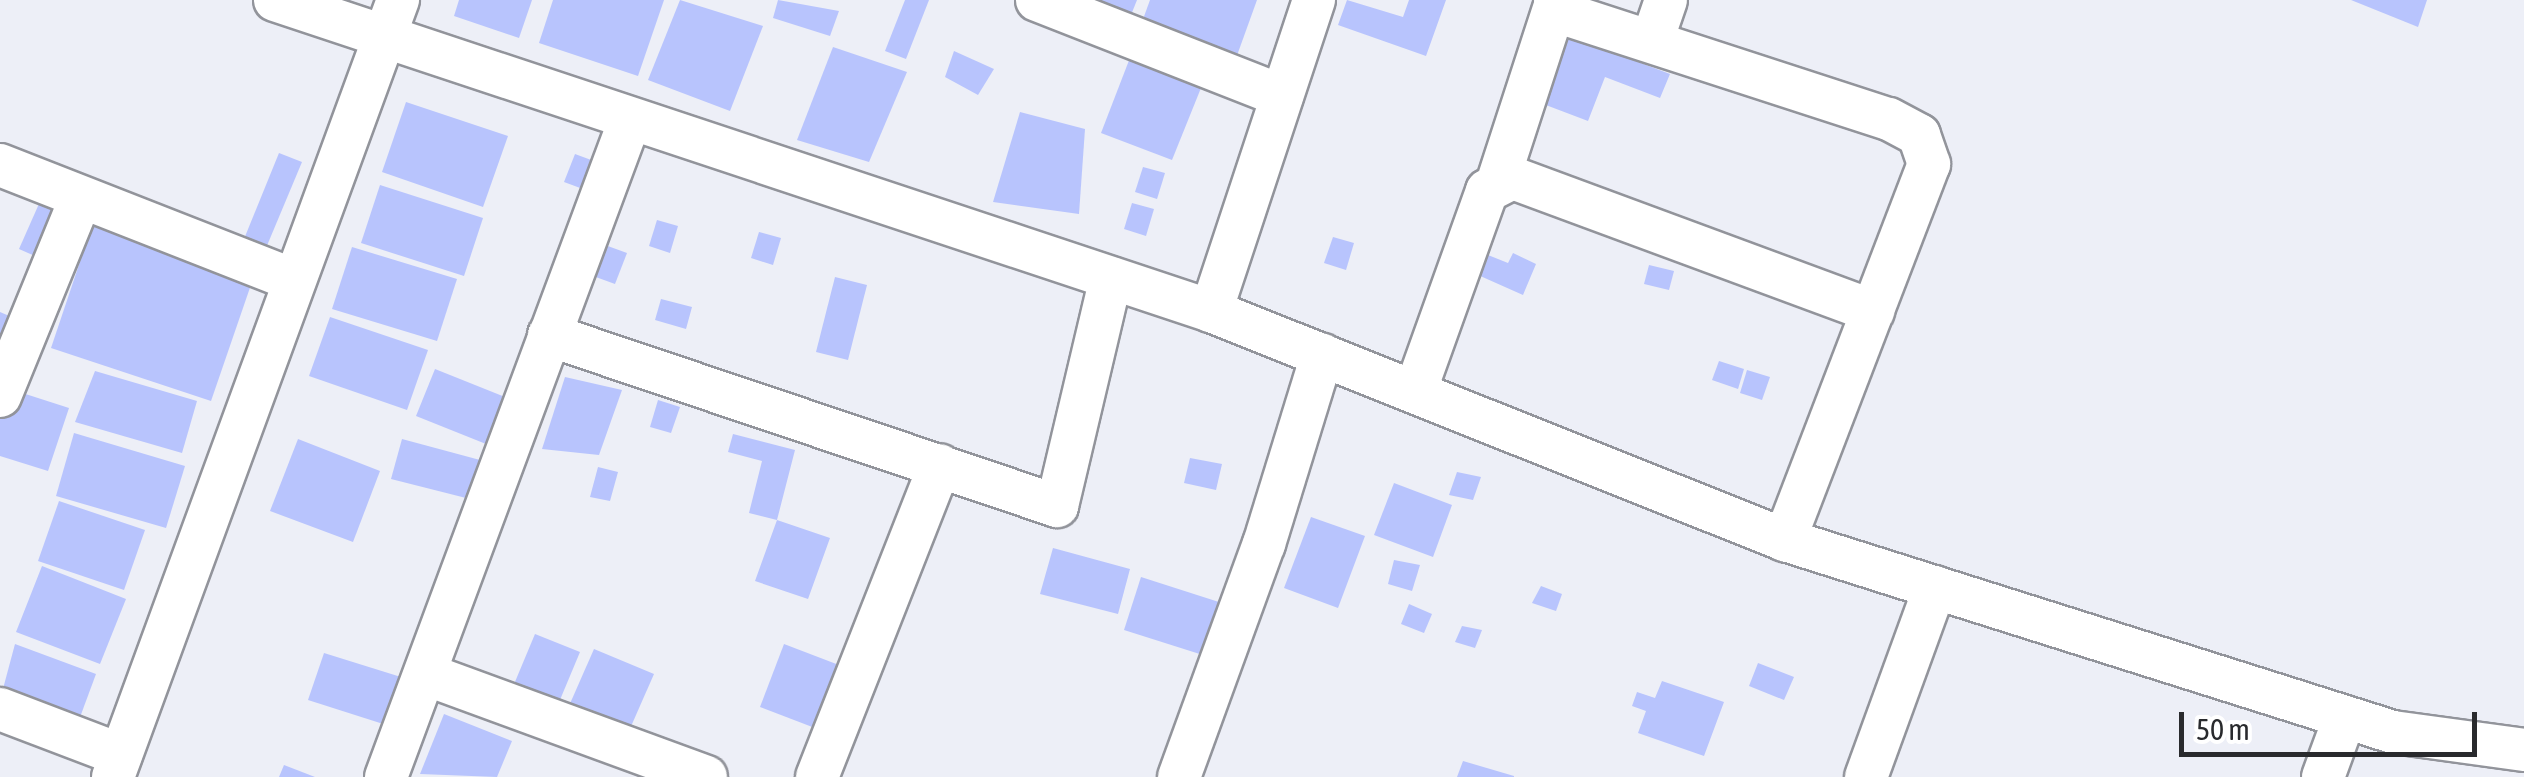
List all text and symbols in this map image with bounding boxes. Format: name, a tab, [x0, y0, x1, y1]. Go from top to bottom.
scale bar	[2184, 692, 2482, 754]
text: 50 m	[2196, 712, 2250, 746]

